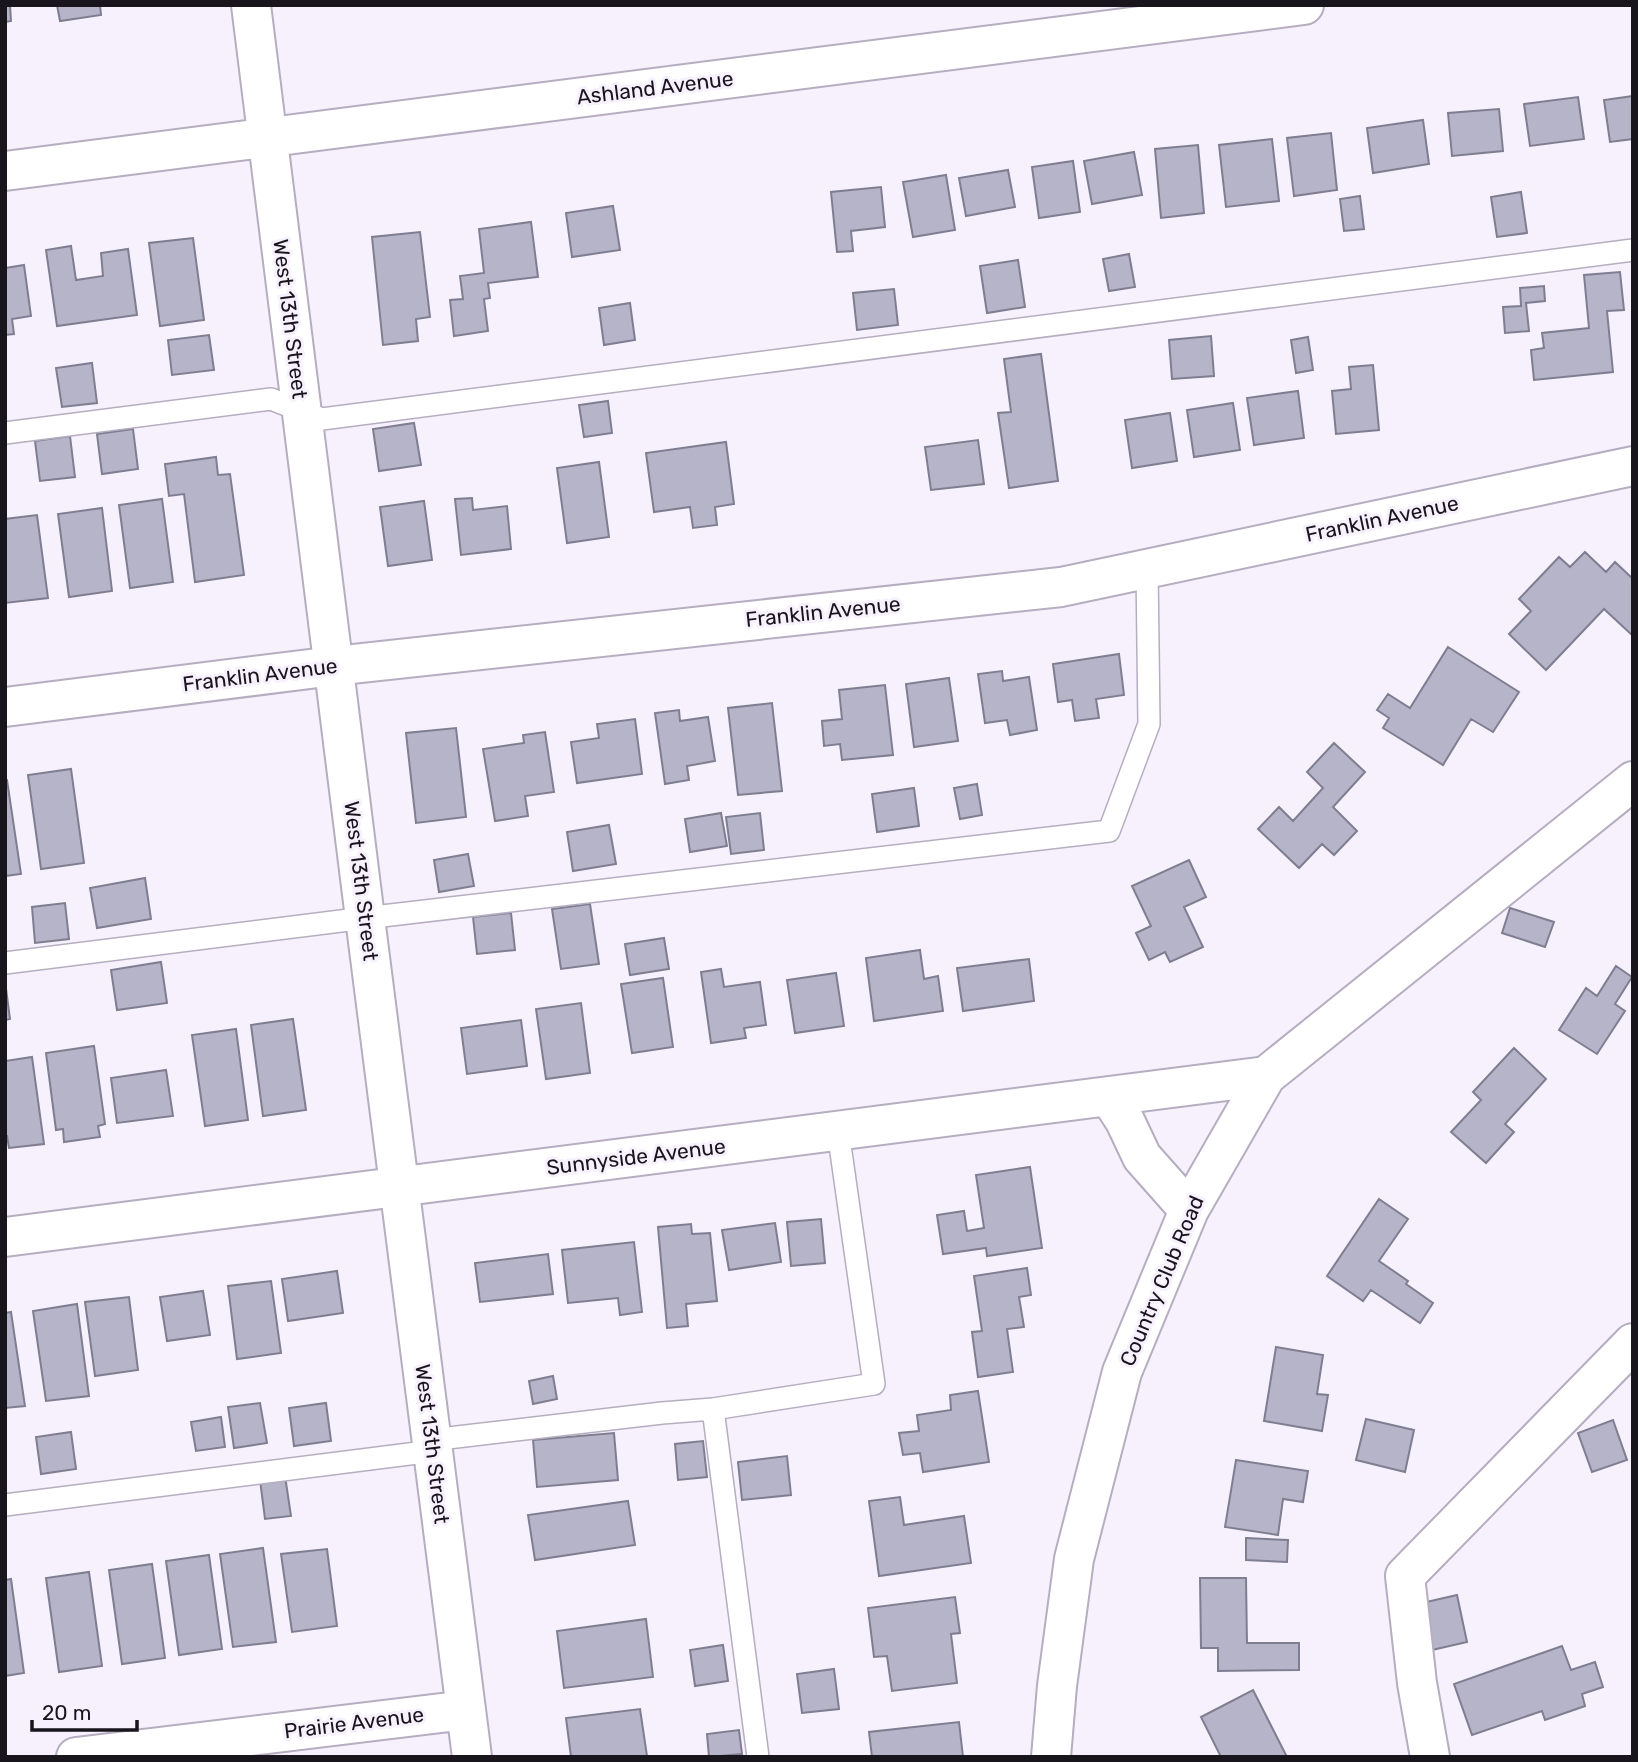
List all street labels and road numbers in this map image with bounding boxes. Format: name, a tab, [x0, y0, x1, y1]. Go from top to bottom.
street label: Ashland Avenue	[575, 65, 735, 110]
street label: West 13th Street	[268, 238, 313, 400]
street label: Franklin Avenue	[1303, 490, 1461, 547]
street label: Franklin Avenue	[744, 591, 902, 632]
street label: Franklin Avenue	[181, 653, 339, 696]
street label: West 13th Street	[339, 800, 384, 962]
street label: Sunnyside Avenue	[545, 1133, 727, 1180]
street label: Country Club Road	[1114, 1192, 1209, 1370]
street label: West 13th Street	[410, 1363, 455, 1525]
street label: Prairie Avenue	[282, 1702, 425, 1743]

